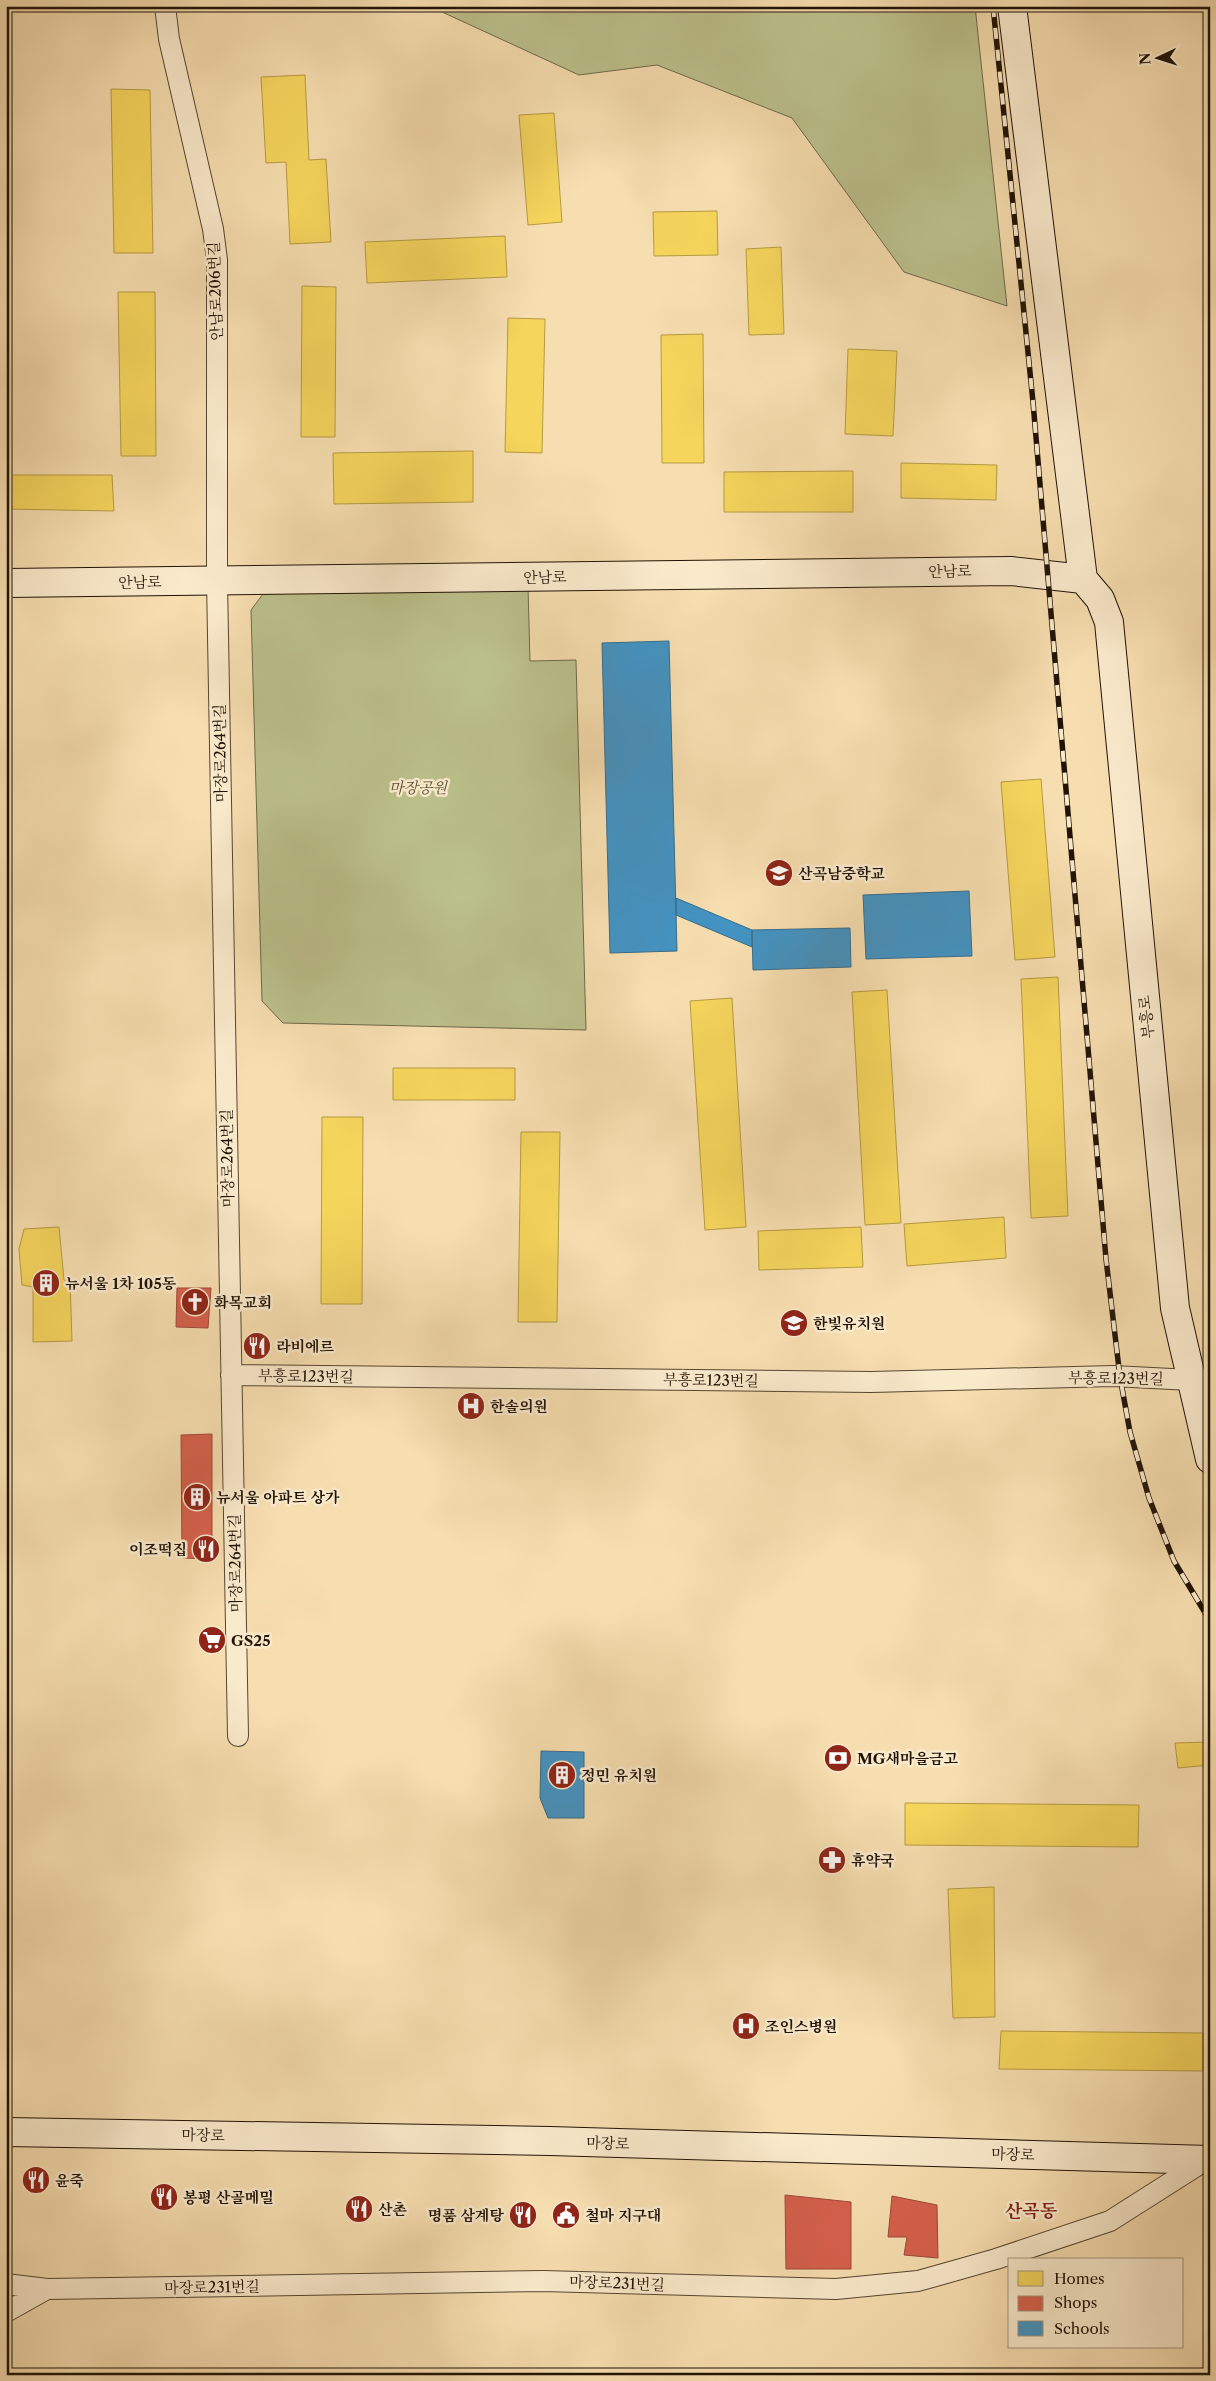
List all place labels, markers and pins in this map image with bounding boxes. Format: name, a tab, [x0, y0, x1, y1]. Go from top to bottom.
school or university icon: 산곡남중학교	[764, 858, 794, 888]
place label: 산곡남중학교	[798, 864, 885, 883]
building icon: 뉴서울 1차 105동	[31, 1268, 61, 1298]
place label: 뉴서울 1차 105동	[65, 1274, 177, 1293]
church icon: 화목교회	[180, 1287, 210, 1317]
place label: 화목교회	[214, 1293, 272, 1312]
school or university icon: 한빛유치원	[779, 1308, 809, 1338]
place label: 한빛유치원	[813, 1314, 885, 1333]
restaurant icon: 라비에르	[242, 1331, 272, 1361]
place label: 라비에르	[276, 1337, 334, 1356]
hospital icon: 한솔의원	[456, 1391, 486, 1421]
place label: 한솔의원	[490, 1397, 548, 1416]
building icon: 뉴서울 아파트 상가	[182, 1482, 212, 1512]
place label: 뉴서울 아파트 상가	[216, 1488, 340, 1507]
restaurant icon: 이조떡집	[191, 1534, 221, 1564]
place label: 이조떡집	[129, 1540, 187, 1559]
supermarket icon: GS25	[197, 1625, 227, 1655]
place label: GS25	[231, 1631, 270, 1650]
bank icon: MG새마을금고	[823, 1743, 853, 1773]
place label: MG새마을금고	[857, 1749, 958, 1768]
building icon: 정민 유치원	[547, 1760, 577, 1790]
place label: 정민 유치원	[581, 1766, 657, 1785]
pharmacy icon: 휴약국	[817, 1845, 847, 1875]
place label: 휴약국	[851, 1851, 894, 1870]
hospital icon: 조인스병원	[731, 2011, 761, 2041]
place label: 조인스병원	[765, 2017, 837, 2036]
restaurant icon: 윤죽	[21, 2165, 51, 2195]
place label: 윤죽	[55, 2171, 84, 2190]
restaurant icon: 봉평 산골메밀	[149, 2182, 179, 2212]
place label: 봉평 산골메밀	[183, 2188, 274, 2207]
restaurant icon: 산촌	[344, 2194, 374, 2224]
place label: 산촌	[378, 2200, 407, 2219]
restaurant icon: 명품 삼계탕	[508, 2200, 538, 2230]
public building icon: 철마 지구대	[551, 2200, 581, 2230]
place label: 명품 삼계탕	[428, 2206, 504, 2225]
place label: 철마 지구대	[585, 2206, 661, 2225]

